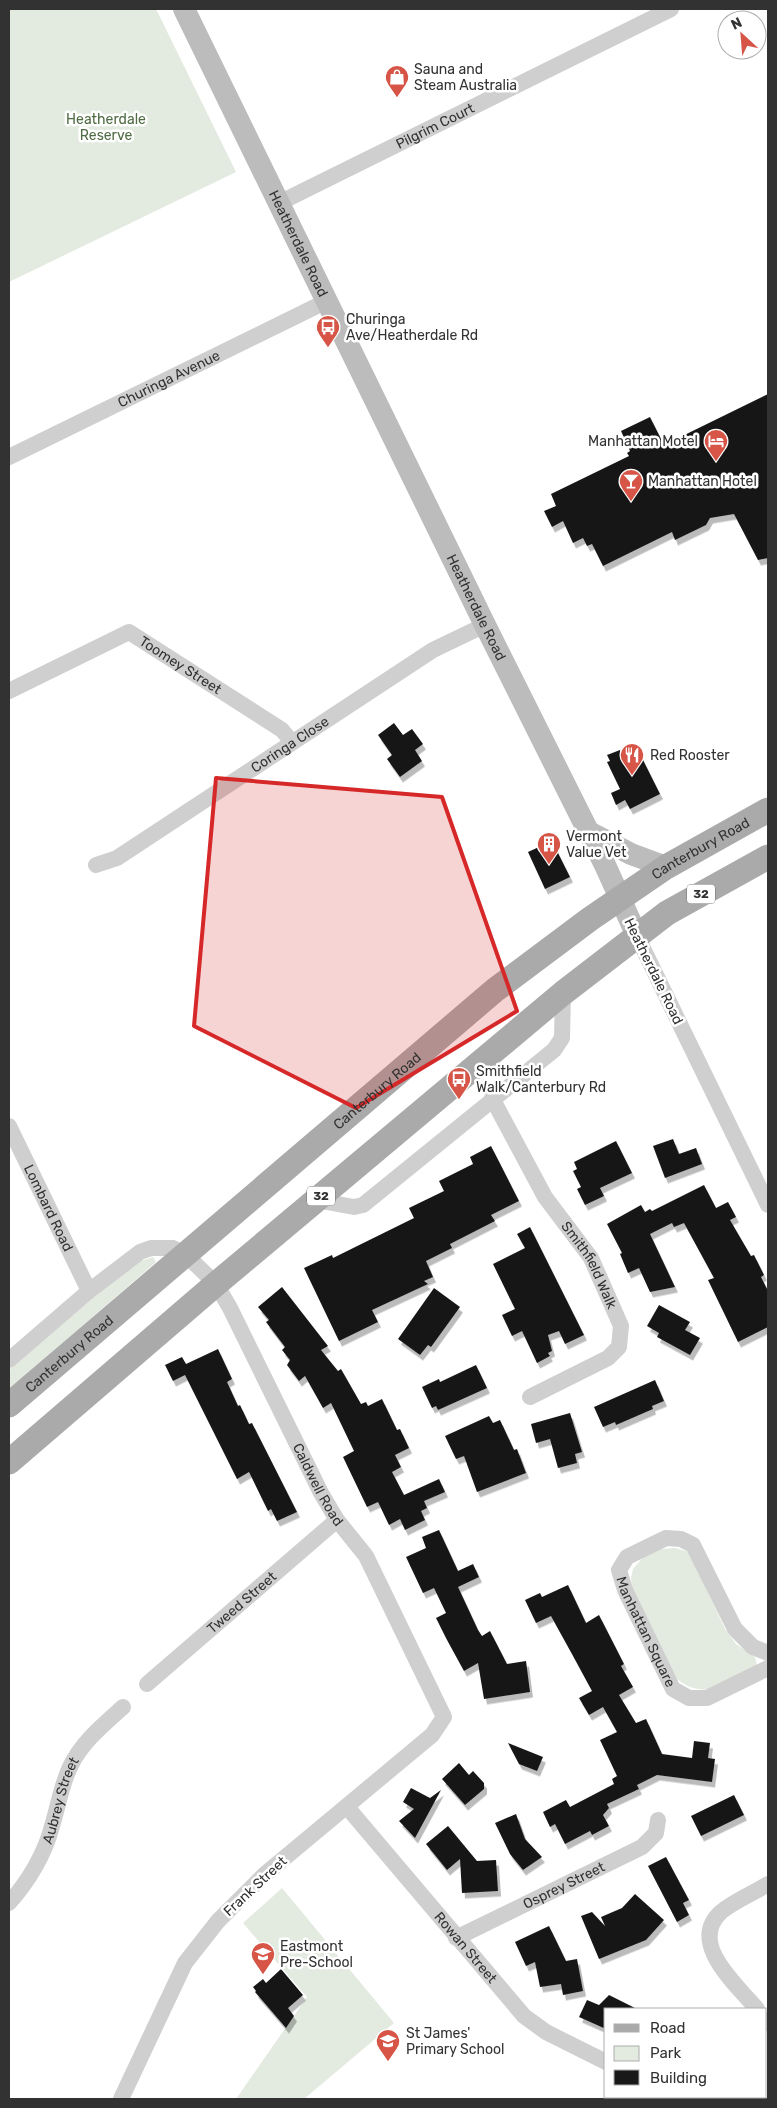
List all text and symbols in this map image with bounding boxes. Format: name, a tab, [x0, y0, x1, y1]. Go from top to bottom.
north arrow	[717, 10, 767, 60]
text: N	[728, 14, 745, 34]
place label: Sauna and Steam Australia	[414, 61, 517, 94]
shop icon: Sauna and Steam Australia	[384, 64, 410, 98]
street label: Pilgrim Court	[393, 99, 478, 153]
park label: Heatherdale Reserve	[66, 111, 146, 144]
street label: Heatherdale Road	[265, 188, 331, 300]
place label: Churinga Ave/Heatherdale Rd	[346, 311, 478, 344]
bus stop icon: Churinga Ave/Heatherdale Rd	[315, 314, 341, 348]
street label: Churinga Avenue	[115, 347, 223, 411]
hotel icon: Manhattan Motel	[703, 428, 729, 462]
place label: Manhattan Motel	[588, 433, 698, 450]
bar icon: Manhattan Hotel	[618, 468, 644, 502]
place label: Manhattan Hotel	[648, 473, 757, 490]
street label: Heatherdale Road	[443, 552, 509, 664]
street label: Toomey Street	[136, 633, 225, 698]
street label: Coringa Close	[248, 713, 332, 776]
restaurant icon: Red Rooster	[619, 742, 645, 776]
place label: Red Rooster	[650, 747, 730, 764]
street label: Canterbury Road	[648, 814, 753, 883]
place label: Vermont Value Vet	[566, 828, 627, 861]
building icon: Vermont Value Vet	[536, 831, 562, 865]
road number: 32	[687, 884, 715, 904]
street label: Heatherdale Road	[620, 915, 687, 1027]
street label: Canterbury Road	[330, 1049, 425, 1133]
place label: Smithfield Walk/Canterbury Rd	[476, 1063, 606, 1096]
bus stop icon: Smithfield Walk/Canterbury Rd	[446, 1066, 472, 1100]
street label: Lombard Road	[20, 1162, 77, 1254]
road number: 32	[307, 1186, 335, 1206]
street label: Smithfield Walk	[557, 1218, 621, 1312]
street label: Canterbury Road	[22, 1312, 117, 1396]
street label: Caldwell Road	[289, 1440, 346, 1530]
street label: Tweed Street	[204, 1568, 280, 1637]
street label: Manhattan Square	[612, 1575, 679, 1690]
street label: Aubrey Street	[39, 1753, 83, 1846]
street label: Frank Street	[220, 1852, 291, 1920]
street label: Osprey Street	[520, 1858, 608, 1913]
street label: Rowan Street	[431, 1909, 501, 1987]
place label: Eastmont Pre-School	[280, 1938, 353, 1971]
school or university icon: Eastmont Pre-School	[250, 1941, 276, 1975]
legend	[604, 2008, 767, 2098]
text: Road	[650, 2019, 686, 2037]
place label: St James' Primary School	[406, 2025, 504, 2058]
school or university icon: St James' Primary School	[375, 2028, 401, 2062]
text: Park	[650, 2044, 681, 2062]
text: Building	[650, 2069, 707, 2087]

